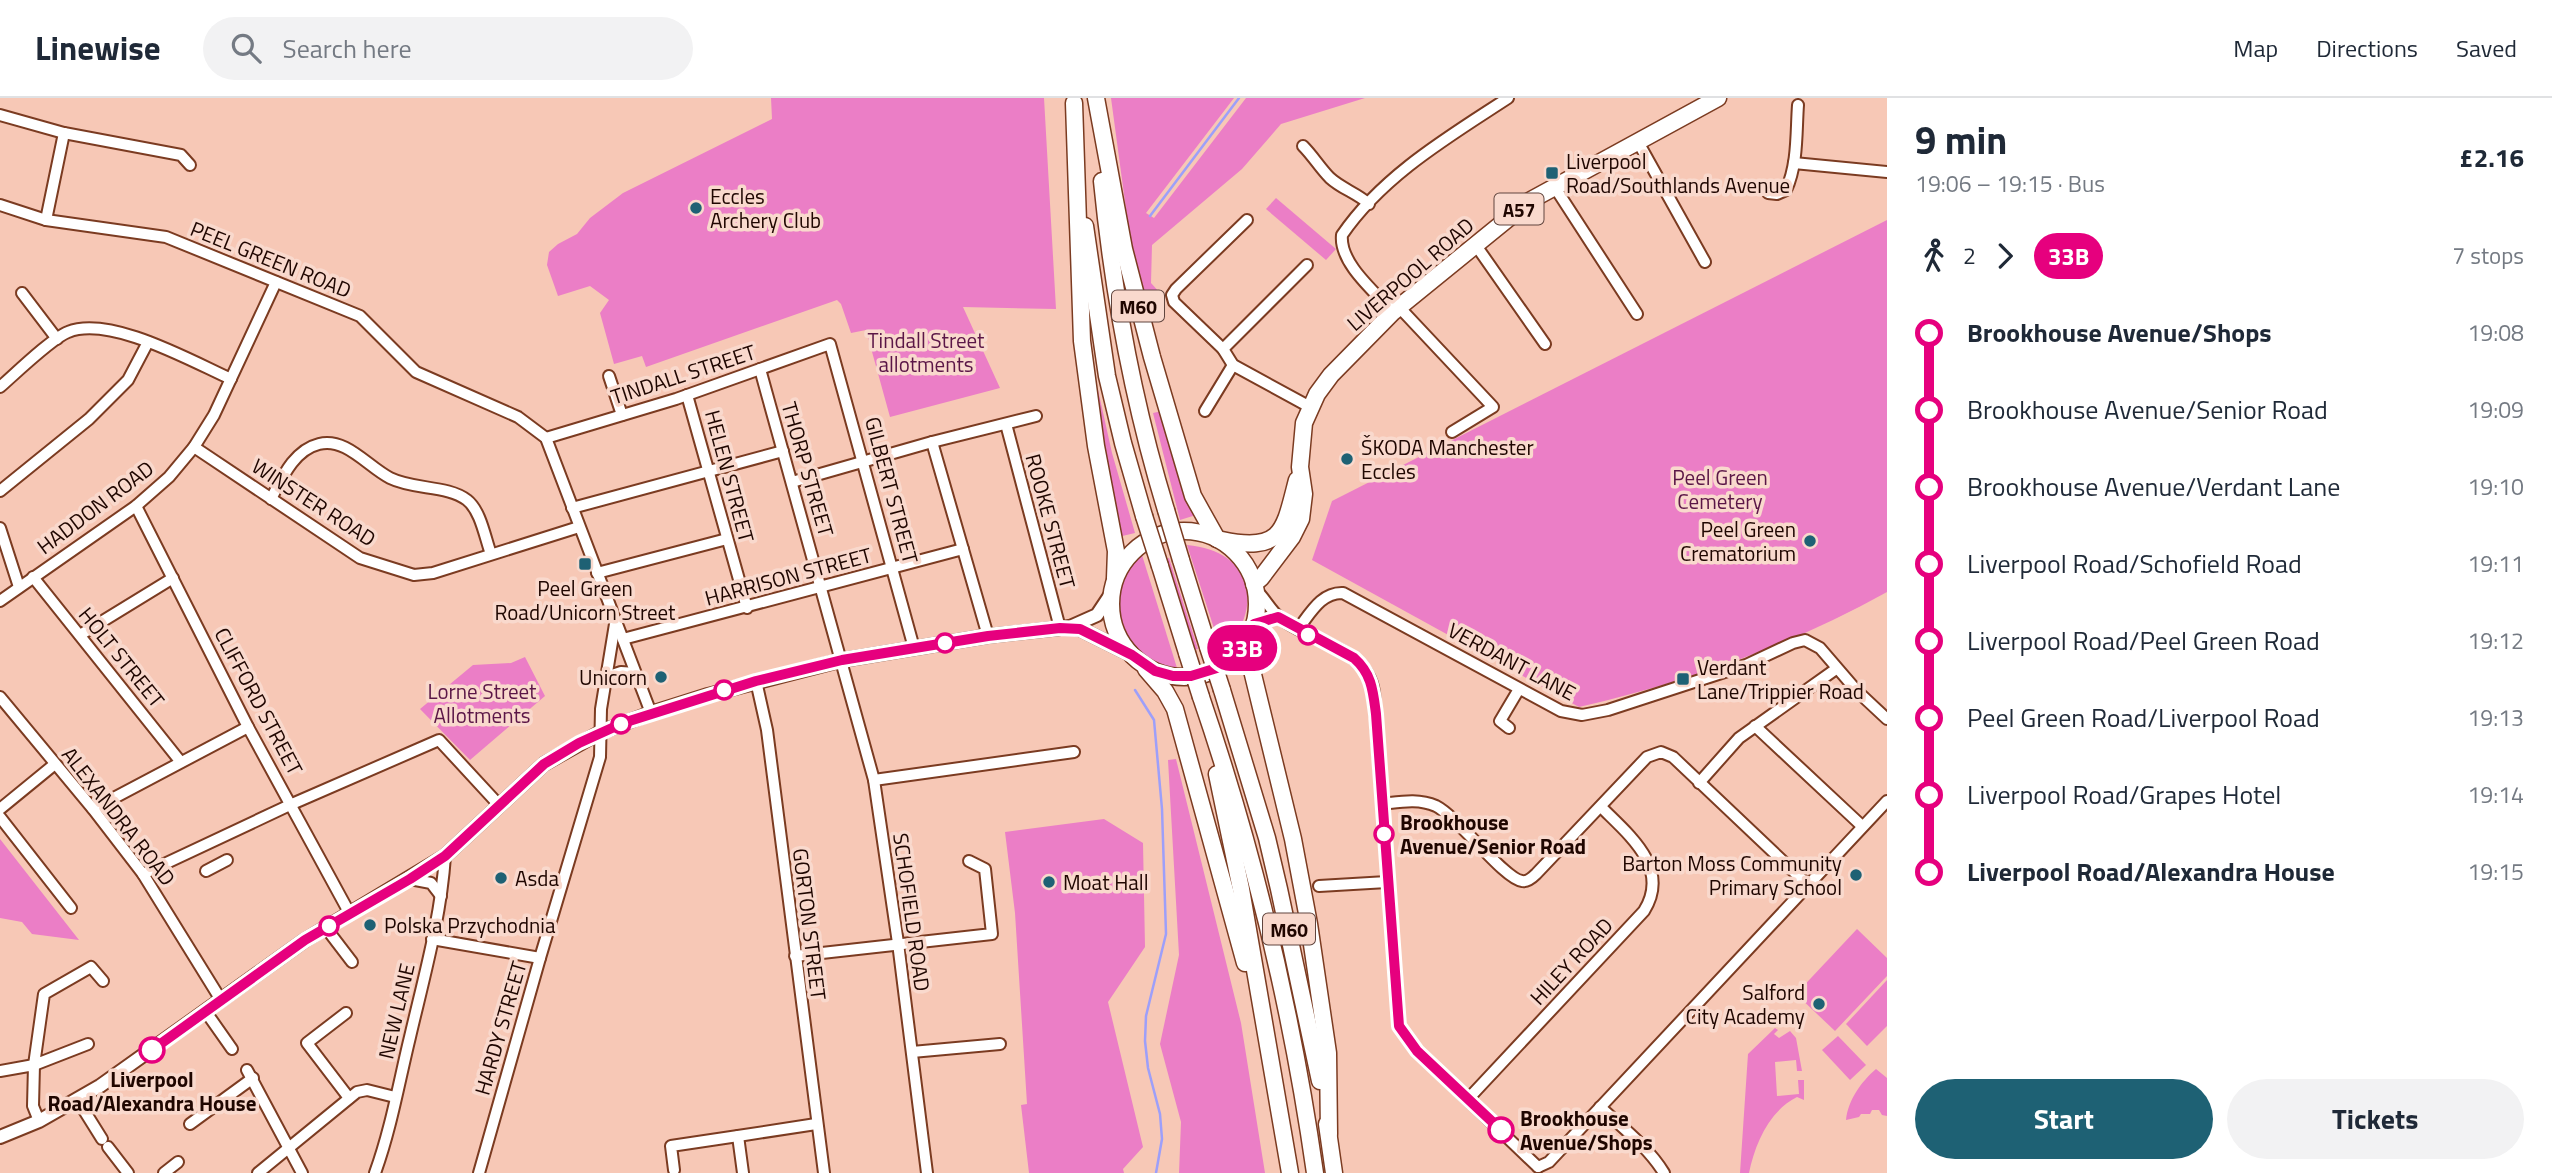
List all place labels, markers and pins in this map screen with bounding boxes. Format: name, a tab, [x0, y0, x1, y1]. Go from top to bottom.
place label: Liverpool Road/Southlands Avenue	[1566, 145, 1790, 201]
marker: Liverpool Road/Southlands Avenue	[1544, 165, 1560, 181]
place label: Eccles Archery Club	[710, 180, 821, 236]
marker: Eccles Archery Club	[688, 200, 704, 216]
place label: ŠKODA Manchester Eccles	[1361, 431, 1534, 487]
marker: ŠKODA Manchester Eccles	[1339, 451, 1355, 467]
place label: Peel Green Crematorium	[1680, 513, 1796, 569]
marker: Peel Green Crematorium	[1802, 533, 1818, 549]
marker: Peel Green Road/Unicorn Street	[577, 556, 593, 572]
place label: Peel Green Road/Unicorn Street	[495, 572, 676, 628]
unlabelled marker	[1298, 625, 1318, 645]
unlabelled marker	[935, 633, 955, 653]
place label: Verdant Lane/Trippier Road	[1697, 651, 1864, 707]
place label: Unicorn	[579, 661, 647, 693]
marker: Unicorn	[653, 669, 669, 685]
marker: Verdant Lane/Trippier Road	[1675, 671, 1691, 687]
unlabelled marker	[714, 680, 734, 700]
unlabelled marker	[611, 714, 631, 734]
place label: Brookhouse Avenue/Senior Road	[1400, 806, 1586, 862]
marker: Brookhouse Avenue/Senior Road	[1374, 824, 1394, 844]
place label: Barton Moss Community Primary School	[1622, 847, 1842, 903]
place label: Asda	[515, 862, 559, 894]
place label: Moat Hall	[1063, 866, 1149, 898]
marker: Barton Moss Community Primary School	[1848, 867, 1864, 883]
marker: Asda	[493, 870, 509, 886]
marker: Moat Hall	[1041, 874, 1057, 890]
place label: Polska Przychodnia	[384, 909, 556, 941]
unlabelled marker	[319, 916, 339, 936]
marker: Polska Przychodnia	[362, 917, 378, 933]
place label: Salford City Academy	[1685, 976, 1805, 1032]
marker: Salford City Academy	[1811, 996, 1827, 1012]
marker: Liverpool Road/Alexandra House	[139, 1037, 165, 1063]
place label: Liverpool Road/Alexandra House	[48, 1063, 256, 1119]
place label: Brookhouse Avenue/Shops	[1520, 1102, 1653, 1158]
marker: Brookhouse Avenue/Shops	[1488, 1117, 1514, 1143]

